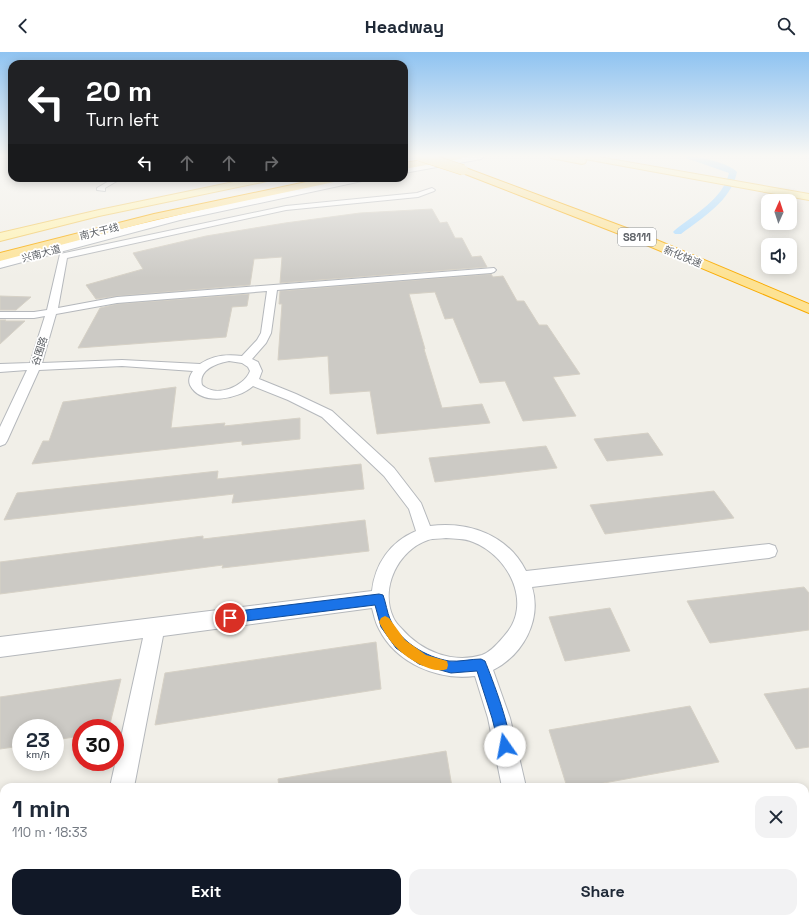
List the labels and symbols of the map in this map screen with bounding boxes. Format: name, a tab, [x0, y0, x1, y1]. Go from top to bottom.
north arrow	[761, 194, 797, 230]
street label: 南大干线	[78, 220, 120, 243]
road number: S8111	[618, 228, 656, 246]
street label: 兴南大道	[20, 242, 62, 265]
street label: 新化快速	[662, 243, 704, 270]
street label: 谷围路	[29, 335, 50, 367]
pin	[213, 601, 247, 635]
speed limit sign: 30	[72, 719, 124, 771]
position arrow	[484, 725, 526, 767]

